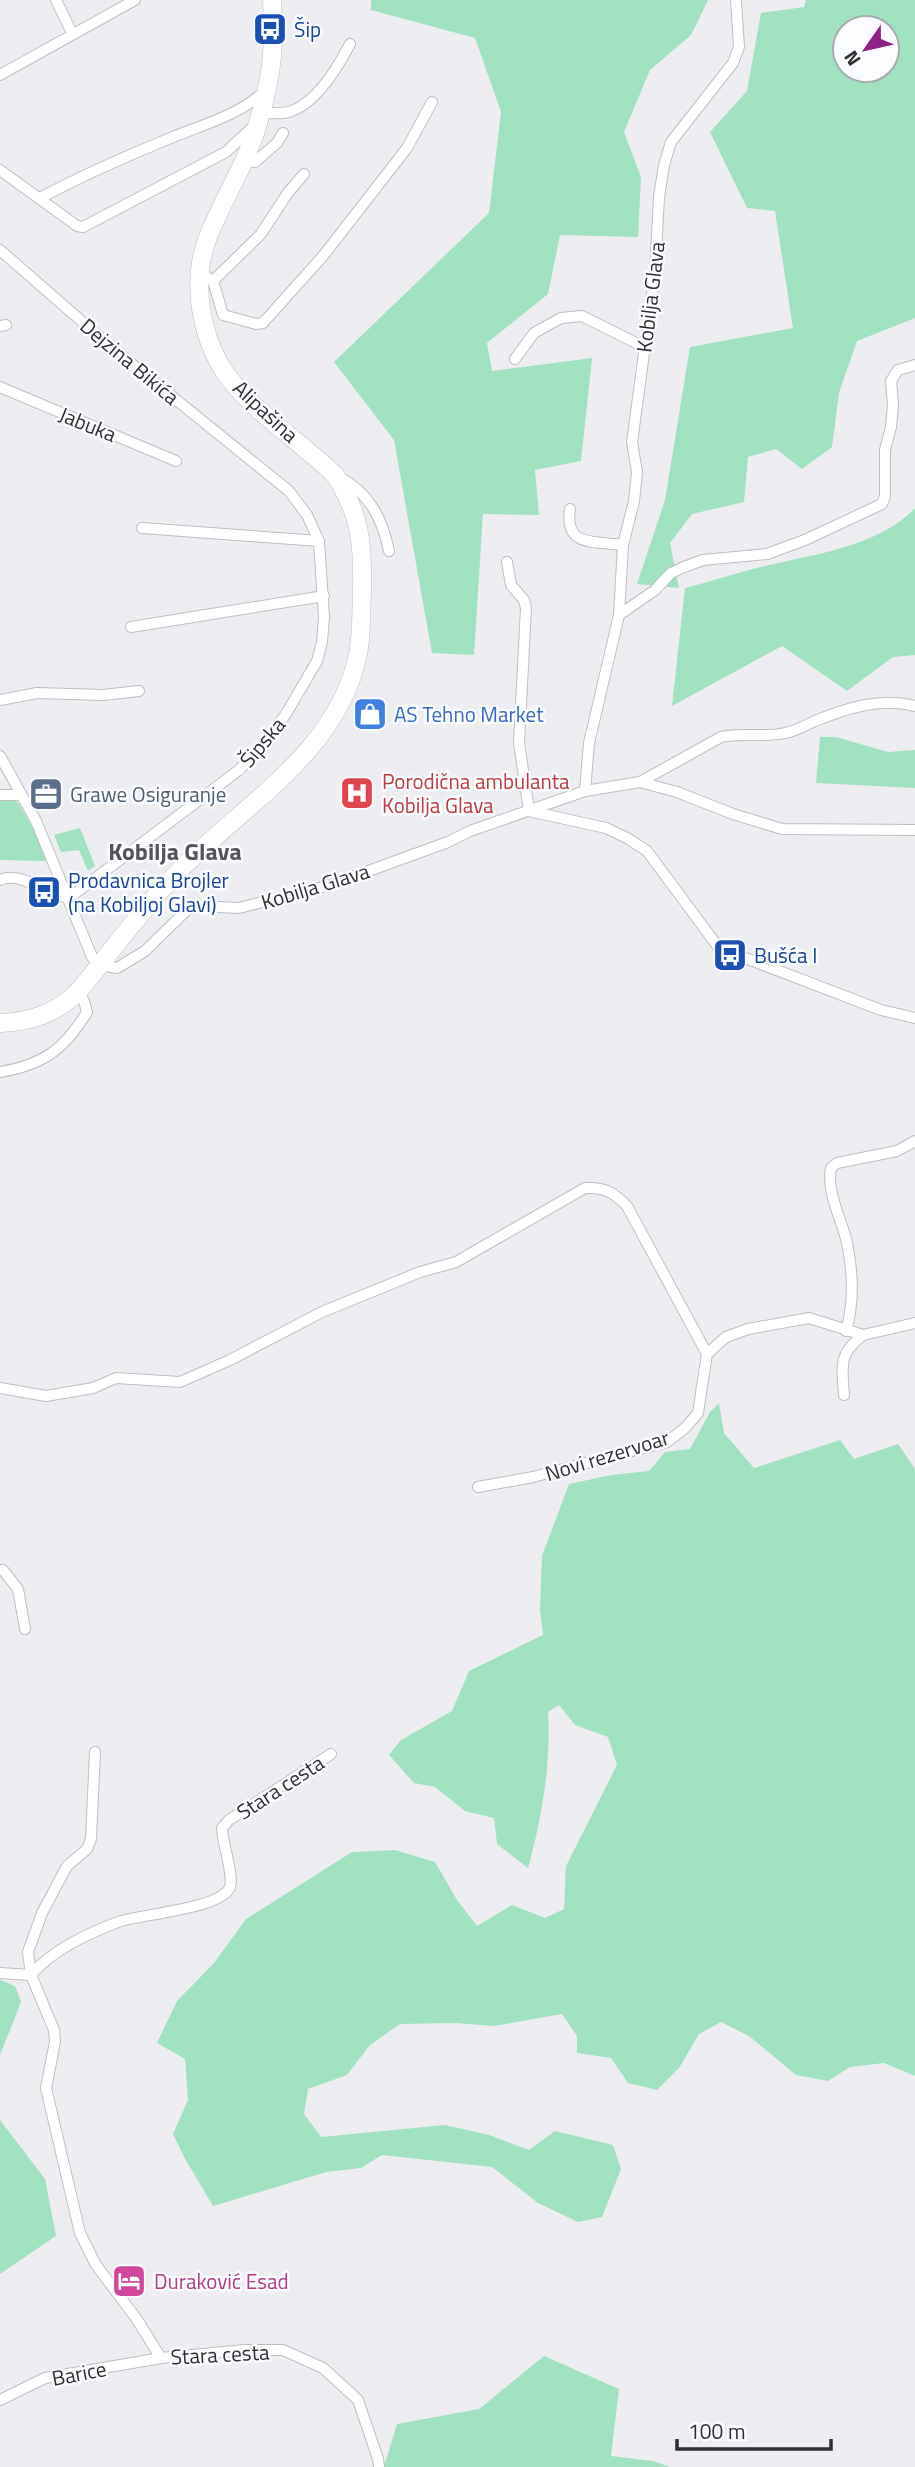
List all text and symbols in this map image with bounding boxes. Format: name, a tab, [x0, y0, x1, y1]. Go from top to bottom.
bus stop icon: Šip	[251, 10, 289, 48]
place label: Šip	[294, 13, 321, 45]
north arrow	[831, 14, 901, 84]
text: N	[836, 45, 867, 72]
street label: Kobilja Glava	[627, 239, 673, 354]
street label: Dejzina Bikića	[73, 310, 187, 413]
street label: Alipašina	[226, 372, 306, 450]
street label: Jabuka	[55, 398, 122, 450]
shop icon: AS Tehno Market	[351, 695, 389, 733]
place label: AS Tehno Market	[394, 698, 544, 730]
street label: Šipska	[231, 709, 293, 774]
place label: Porodična ambulanta Kobilja Glava	[382, 765, 570, 821]
hospital icon: Porodična ambulanta Kobilja Glava	[338, 774, 376, 812]
office icon: Grawe Osiguranje	[27, 775, 65, 813]
place label: Grawe Osiguranje	[70, 778, 226, 810]
district label: Kobilja Glava	[108, 833, 242, 869]
street label: Kobilja Glava	[257, 854, 373, 918]
place label: Prodavnica Brojler (na Kobiljoj Glavi)	[68, 864, 229, 920]
bus stop icon: Prodavnica Brojler (na Kobiljoj Glavi)	[25, 873, 63, 911]
bus stop icon: Bušća I	[711, 936, 749, 974]
place label: Bušća I	[754, 939, 817, 971]
street label: Novi rezervoar	[541, 1421, 673, 1489]
street label: Stara cesta	[230, 1746, 331, 1827]
hotel icon: Duraković Esad	[110, 2262, 148, 2300]
place label: Duraković Esad	[154, 2265, 289, 2297]
street label: Stara cesta	[170, 2335, 271, 2373]
street label: Barice	[49, 2352, 109, 2394]
scale bar	[677, 2408, 831, 2452]
text: 100 m	[688, 2415, 745, 2447]

